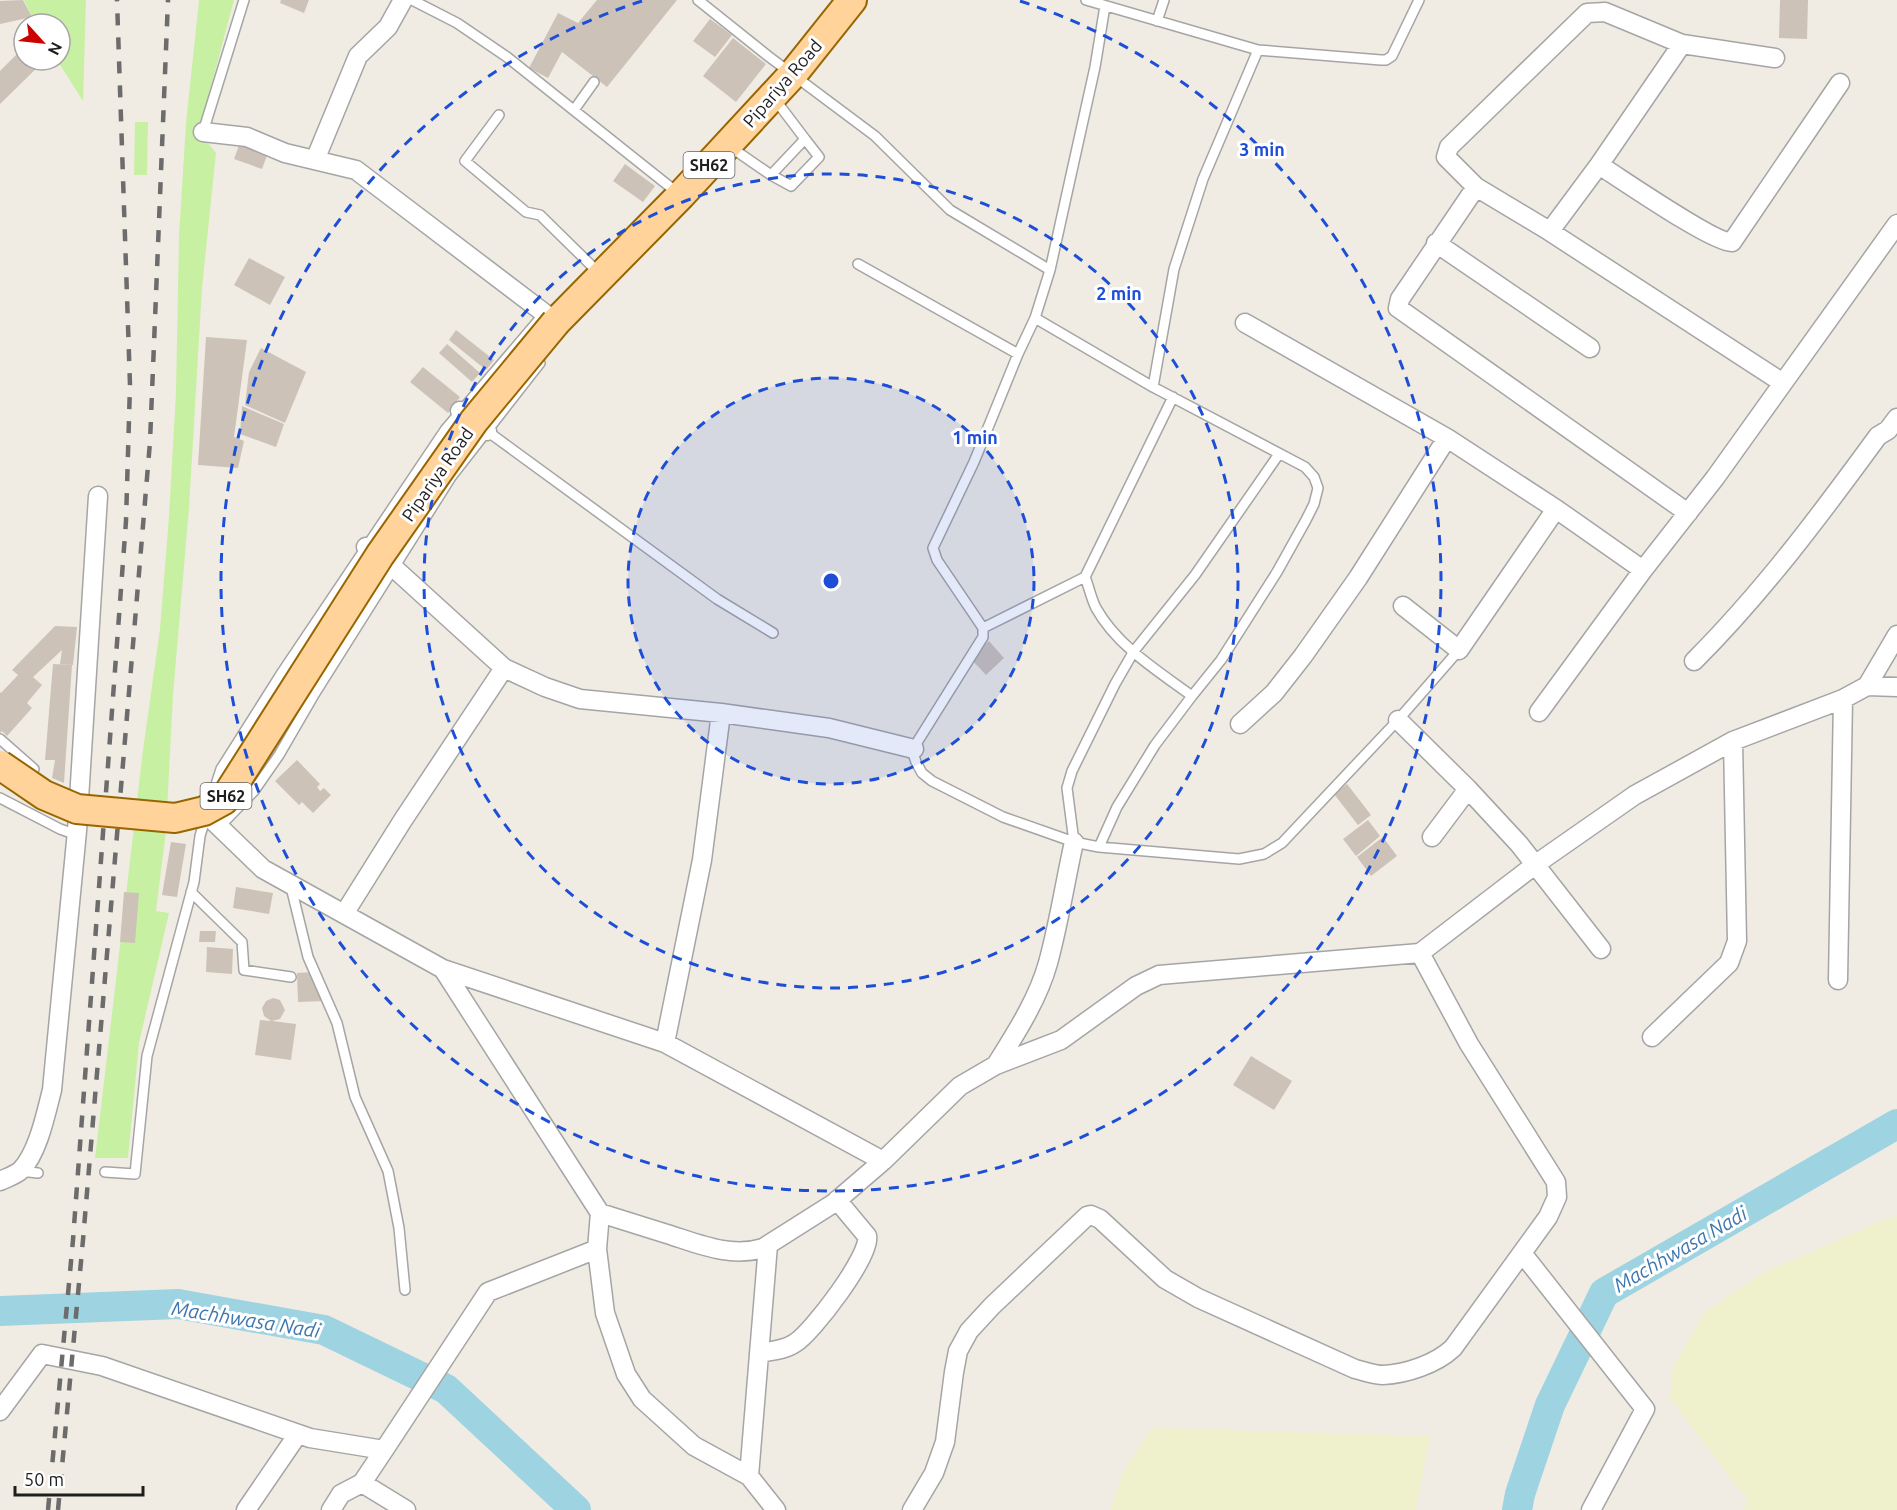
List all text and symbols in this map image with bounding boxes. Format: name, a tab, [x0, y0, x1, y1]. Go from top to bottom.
north arrow	[12, 12, 72, 72]
street label: Pipariya Road	[738, 35, 826, 131]
text: N	[45, 39, 66, 58]
text: 3 min	[1239, 139, 1285, 159]
road number: SH62	[684, 152, 734, 178]
text: 2 min	[1096, 283, 1142, 303]
street label: Pipariya Road	[397, 423, 477, 525]
text: 1 min	[952, 427, 998, 447]
centre of rings	[821, 571, 841, 591]
road number: SH62	[200, 783, 252, 809]
water label: Machhwasa Nadi	[1609, 1201, 1752, 1296]
water label: Machhwasa Nadi	[170, 1296, 323, 1342]
scale bar	[15, 1459, 142, 1497]
text: 50 m	[24, 1469, 64, 1489]

